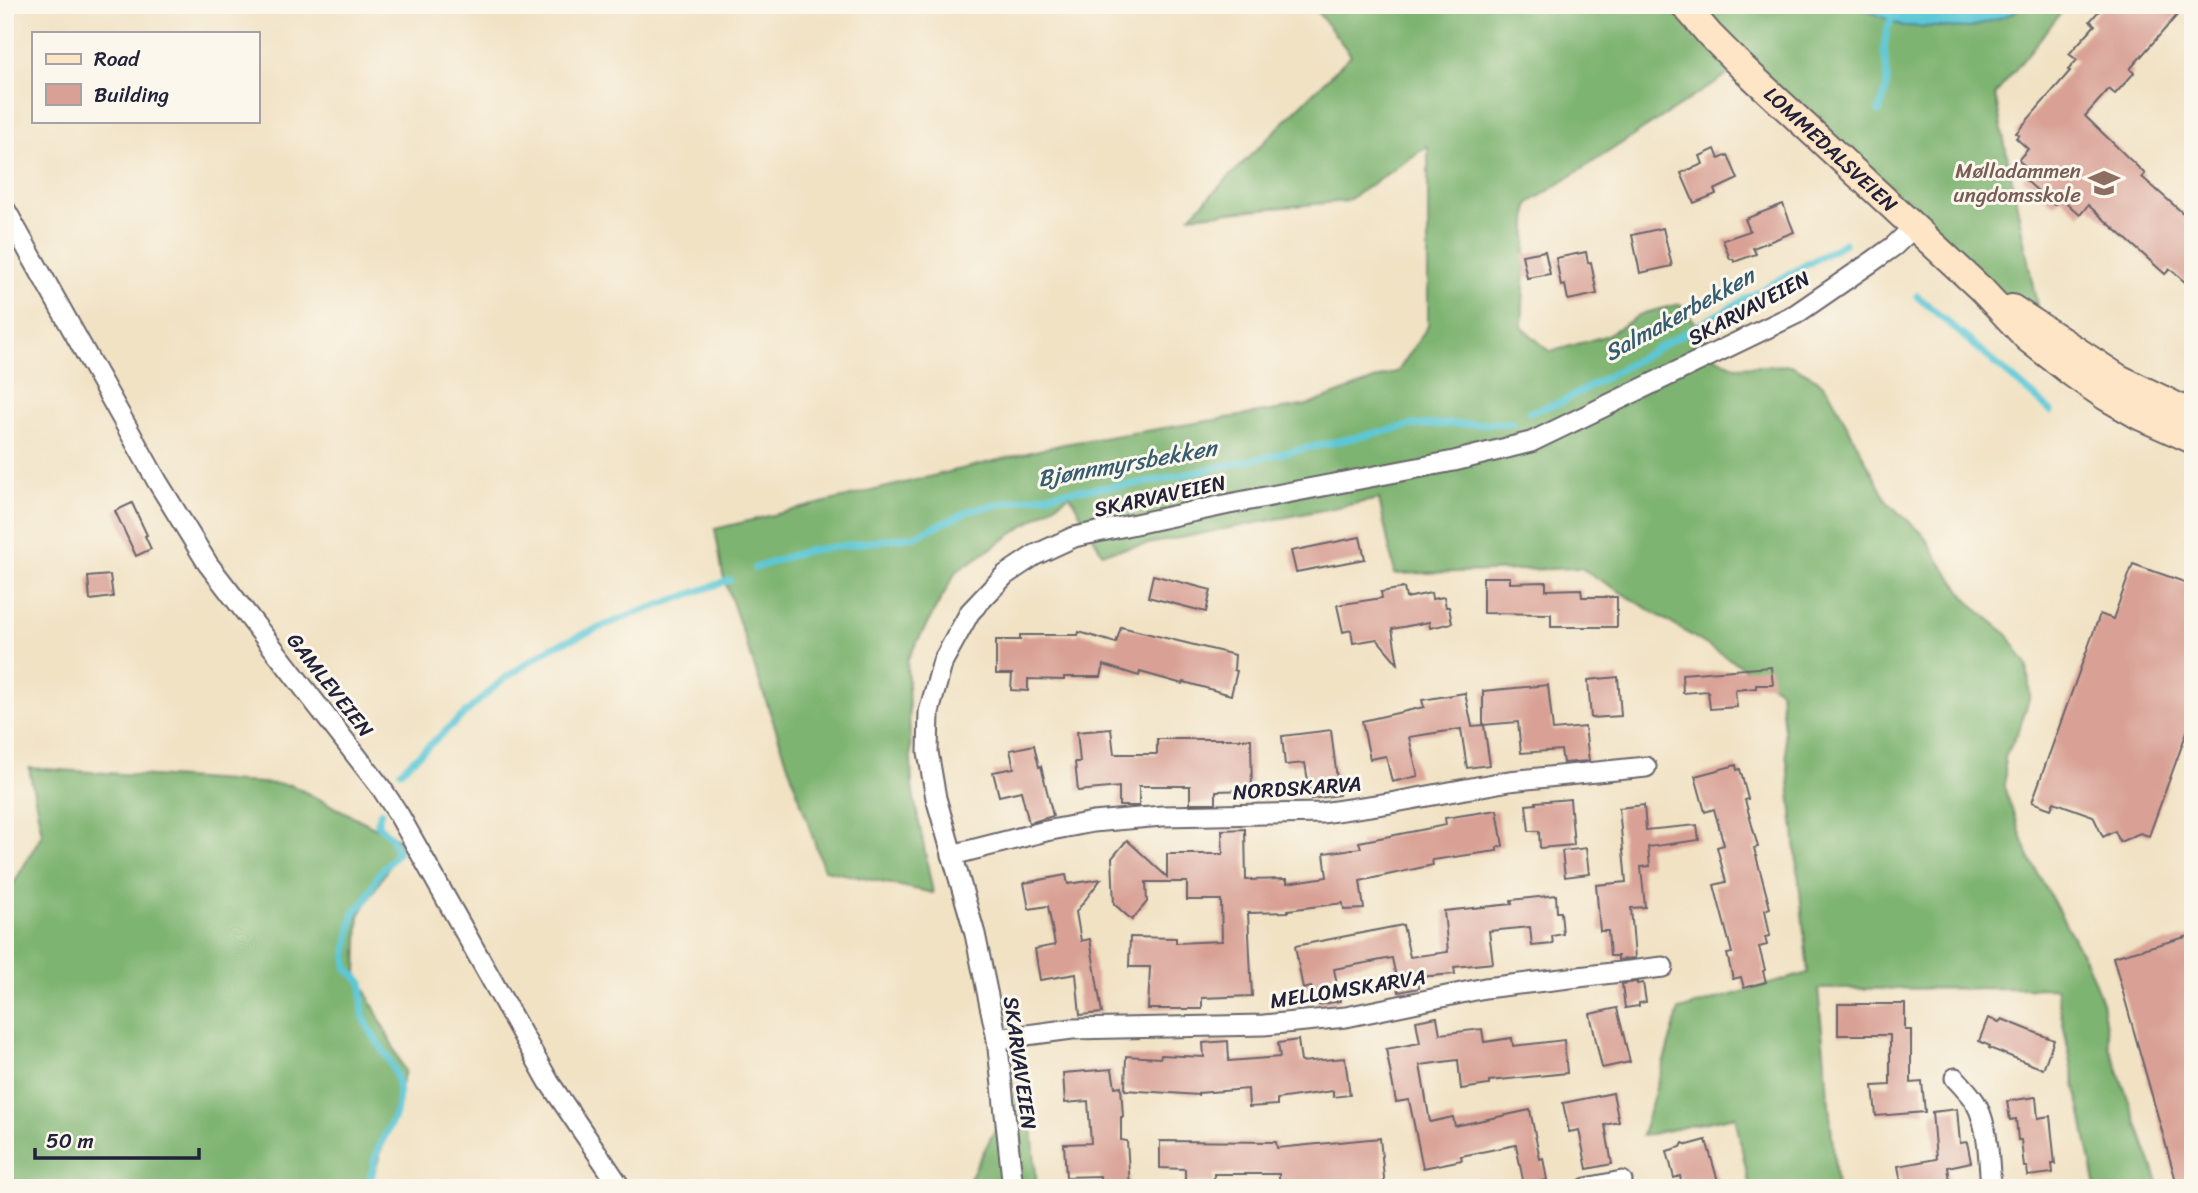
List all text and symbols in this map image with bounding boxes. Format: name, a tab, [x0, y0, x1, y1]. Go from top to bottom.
legend	[32, 32, 259, 122]
text: Road	[94, 40, 141, 78]
text: Building	[94, 76, 170, 114]
street label: LOMMEDALSVEIEN	[1755, 77, 1907, 222]
place label: Mølladammen ungdomsskole	[1953, 152, 2081, 214]
school or university icon: Mølladammen ungdomsskole	[2087, 166, 2121, 200]
water label: Salmakerbekken	[1596, 255, 1765, 373]
street label: SKARVAVEIEN	[1681, 260, 1817, 356]
water label: Bjønnmyrsbekken	[1034, 427, 1222, 499]
street label: SKARVAVEIEN	[1090, 463, 1230, 529]
street label: GAMLEVEIEN	[277, 624, 384, 746]
street label: NORDSKARVA	[1232, 765, 1362, 811]
street label: MELLOMSKARVA	[1267, 958, 1429, 1020]
street label: SKARVAVEIEN	[992, 994, 1048, 1132]
scale bar	[35, 1116, 200, 1160]
text: 50 m	[46, 1122, 94, 1160]

